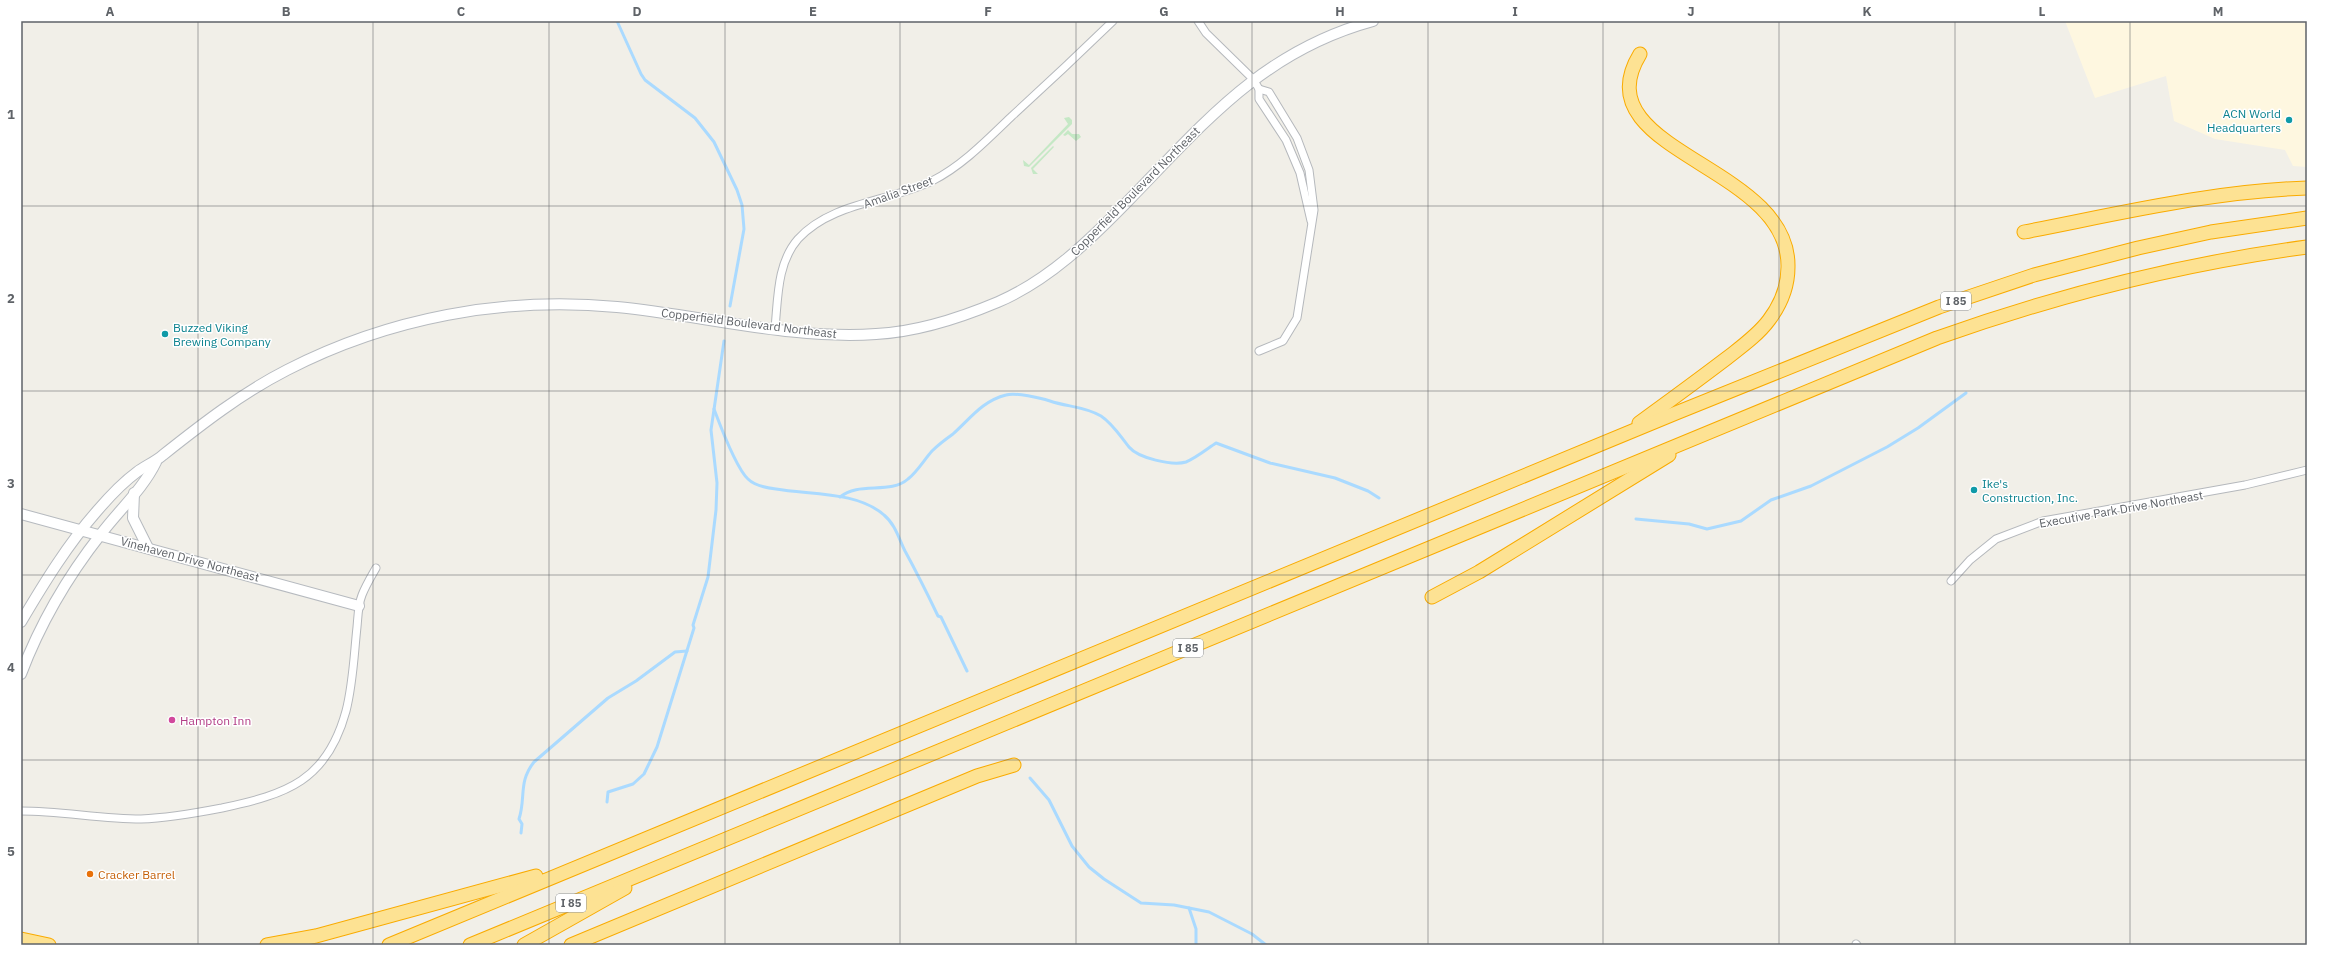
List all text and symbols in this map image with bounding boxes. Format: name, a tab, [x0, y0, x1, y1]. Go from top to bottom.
text: A	[106, 3, 115, 20]
text: B	[282, 3, 291, 20]
text: C	[457, 3, 466, 20]
text: D	[632, 3, 642, 20]
text: E	[809, 3, 817, 20]
text: F	[984, 3, 992, 20]
text: G	[1159, 3, 1169, 20]
text: H	[1335, 3, 1345, 20]
text: I	[1512, 3, 1518, 20]
text: J	[1687, 3, 1695, 20]
text: K	[1862, 3, 1872, 20]
text: L	[2039, 3, 2046, 20]
text: M	[2213, 3, 2223, 20]
text: 1	[7, 106, 15, 123]
place label: ACN World Headquarters	[2207, 106, 2281, 135]
marker: ACN World Headquarters	[2284, 115, 2294, 125]
street label: Copperfield Boulevard Northeast	[1067, 123, 1203, 259]
street label: Amalia Street	[861, 172, 935, 212]
text: 2	[7, 290, 15, 307]
road number: I 85	[1941, 292, 1971, 310]
street label: Copperfield Boulevard Northeast	[660, 305, 838, 341]
place label: Buzzed Viking Brewing Company	[173, 320, 271, 349]
marker: Buzzed Viking Brewing Company	[160, 329, 170, 339]
text: 3	[7, 475, 15, 492]
place label: Ike's Construction, Inc.	[1982, 476, 2078, 505]
marker: Ike's Construction, Inc.	[1969, 485, 1979, 495]
street label: Executive Park Drive Northeast	[2038, 487, 2204, 531]
street label: Vinehaven Drive Northeast	[119, 533, 261, 585]
road number: I 85	[1173, 639, 1203, 657]
text: 4	[7, 659, 15, 676]
place label: Hampton Inn	[180, 713, 251, 728]
marker: Hampton Inn	[167, 715, 177, 725]
text: 5	[7, 843, 15, 860]
place label: Cracker Barrel	[98, 867, 175, 882]
marker: Cracker Barrel	[85, 869, 95, 879]
road number: I 85	[556, 894, 586, 912]

